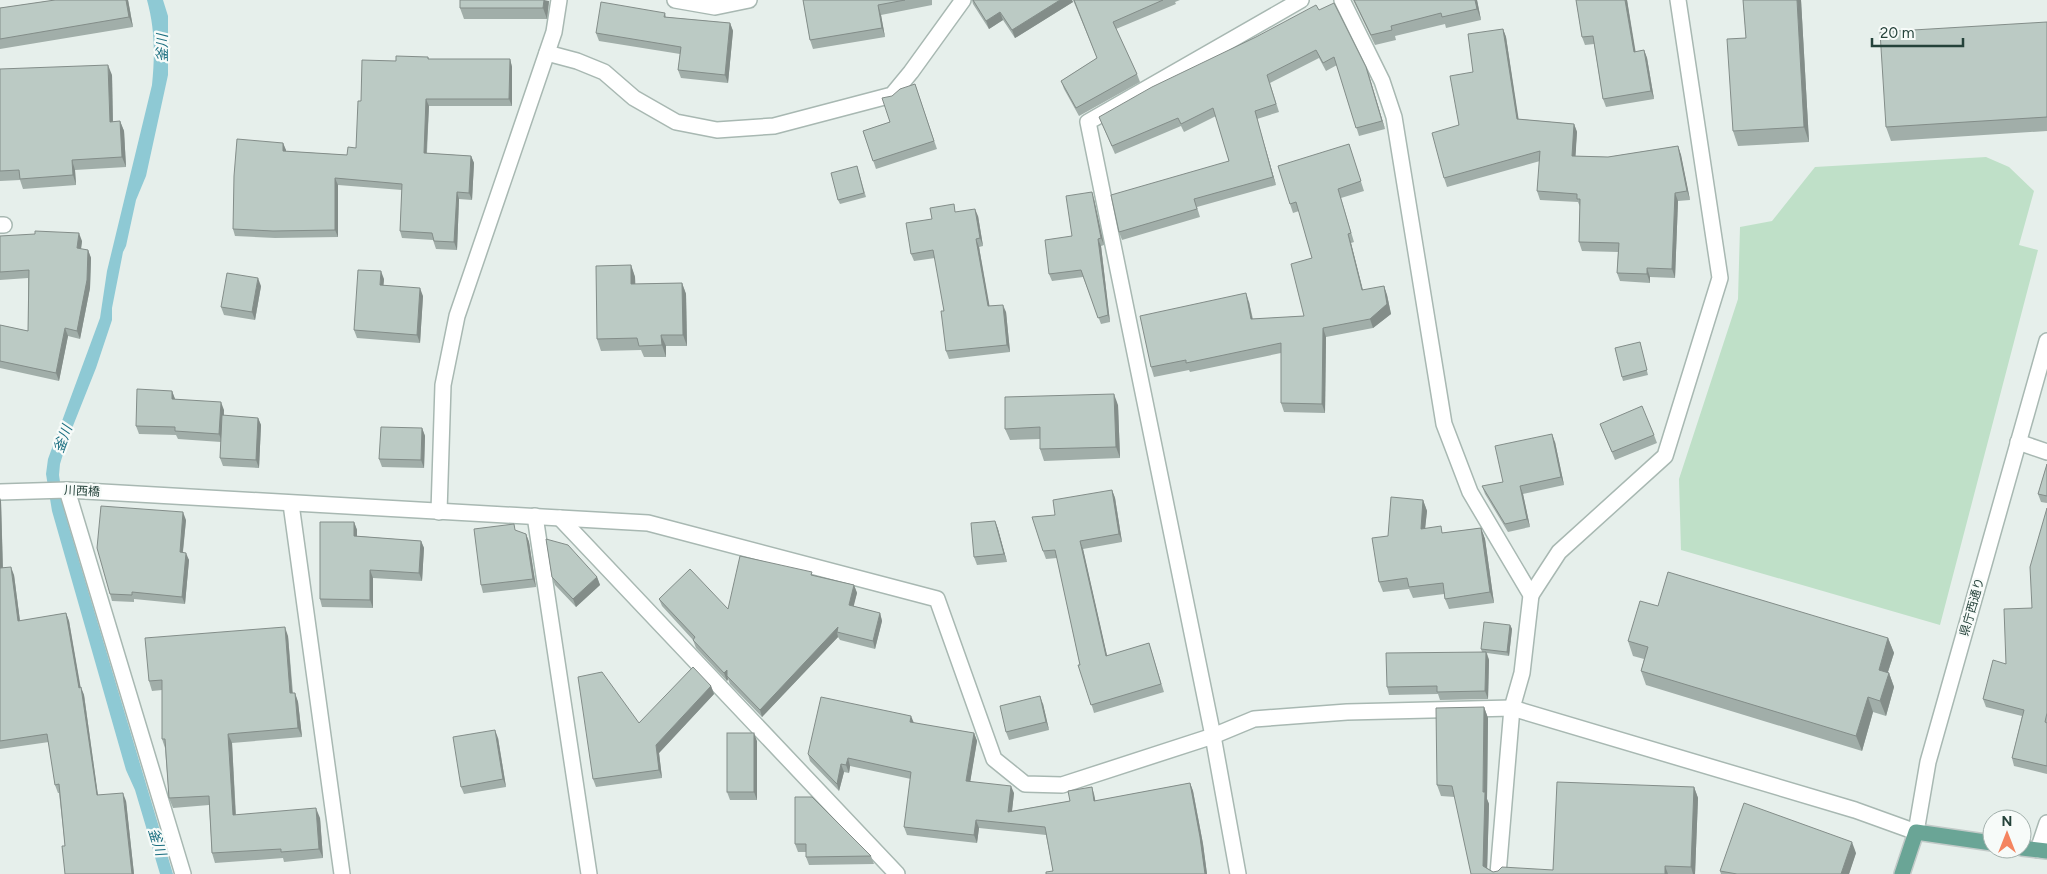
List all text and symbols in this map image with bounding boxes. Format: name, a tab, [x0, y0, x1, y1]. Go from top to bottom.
scale bar	[1872, 15, 1963, 47]
text: 20 m	[1880, 24, 1914, 42]
water label: 釜川	[154, 32, 171, 62]
water label: 釜川	[50, 421, 76, 455]
street label: 川西橋	[64, 483, 100, 499]
street label: 県庁西通り	[1957, 576, 1987, 638]
north arrow	[1982, 809, 2032, 859]
text: N	[2002, 813, 2012, 830]
water label: 釜川	[145, 826, 170, 860]

